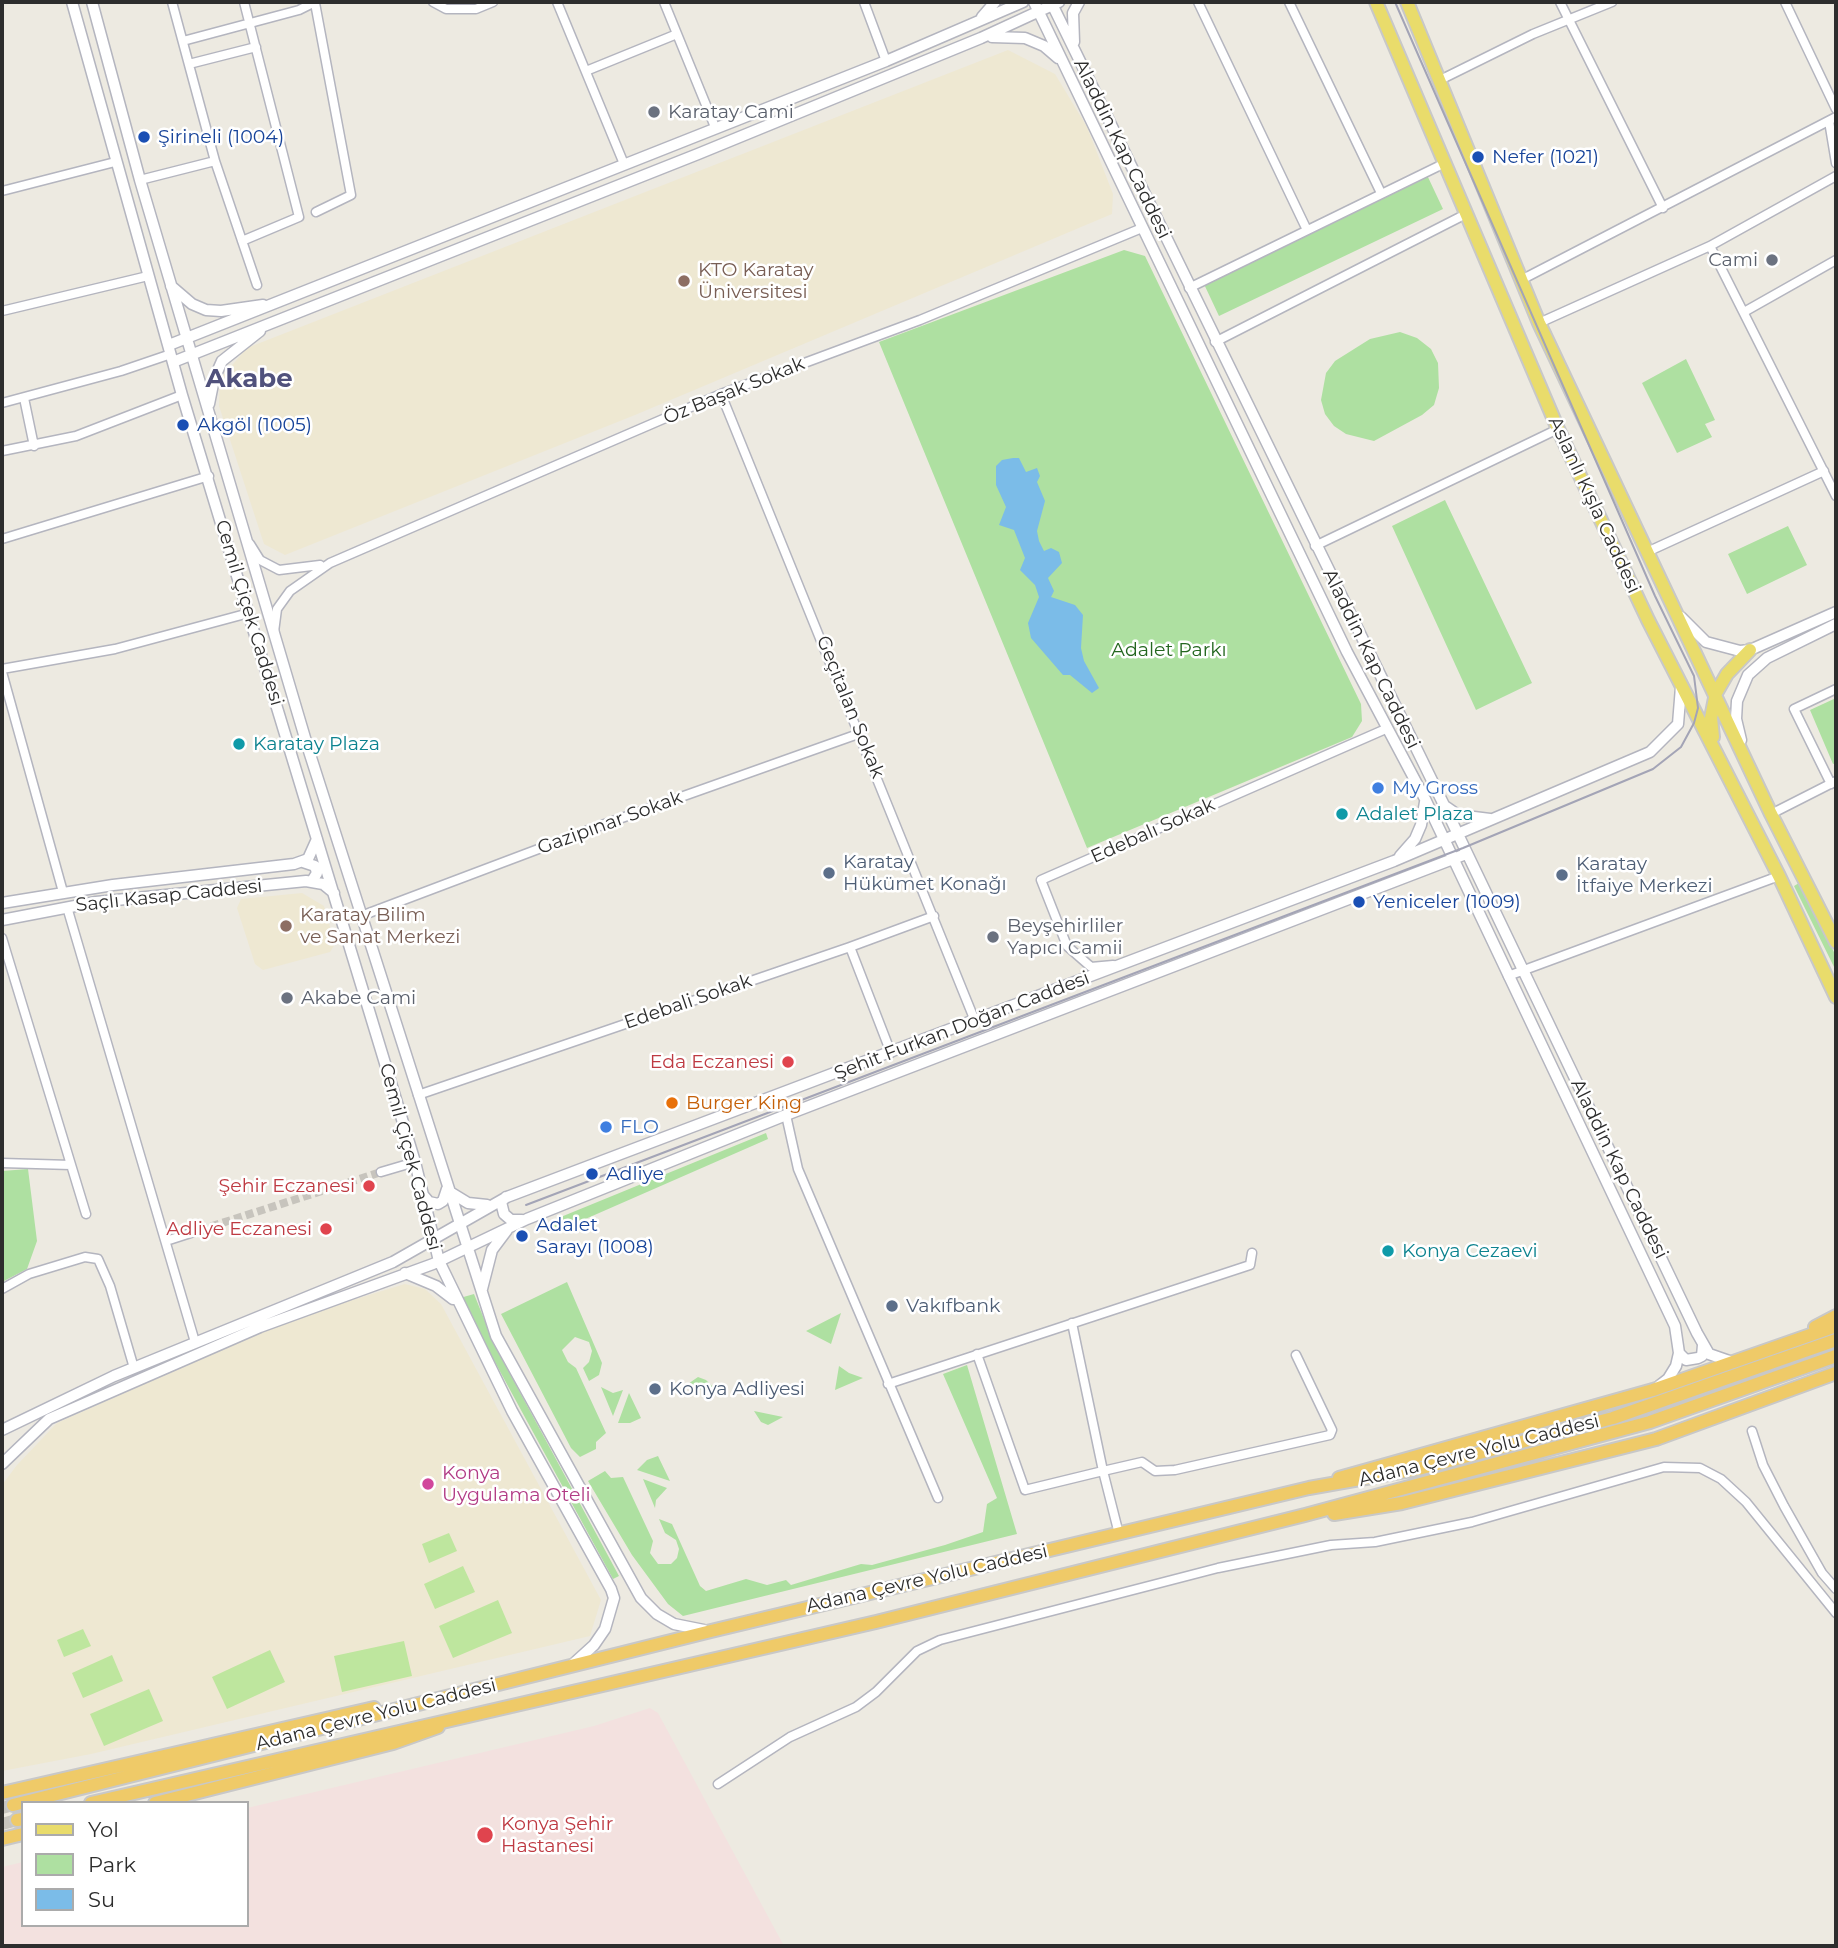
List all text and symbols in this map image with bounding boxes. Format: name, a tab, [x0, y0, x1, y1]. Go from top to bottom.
street label: Aladdin Kap Caddesi	[1069, 55, 1175, 243]
place label: Karatay Cami	[668, 101, 794, 123]
marker: Karatay Cami	[646, 104, 662, 120]
place label: Şirineli (1004)	[158, 126, 284, 148]
marker: Şirineli (1004)	[136, 129, 152, 145]
place label: Nefer (1021)	[1492, 146, 1599, 168]
marker: Nefer (1021)	[1470, 149, 1486, 165]
place label: Cami	[1708, 249, 1758, 271]
marker: Cami	[1764, 252, 1780, 268]
place label: KTO Karatay Üniversitesi	[698, 259, 814, 303]
marker: KTO Karatay Üniversitesi	[676, 273, 692, 289]
street label: Öz Başak Sokak	[660, 352, 808, 430]
district label: Akabe	[205, 363, 293, 395]
street label: Aslanlı Kışla Caddesi	[1543, 413, 1645, 597]
place label: Akgöl (1005)	[197, 414, 312, 436]
marker: Akgöl (1005)	[175, 417, 191, 433]
street label: Cemil Çiçek Caddesi	[210, 517, 288, 709]
street label: Aladdin Kap Caddesi	[1318, 565, 1424, 753]
street label: Geçitalan Sokak	[811, 632, 889, 782]
park label: Adalet Parkı	[1111, 639, 1227, 661]
place label: Karatay Plaza	[253, 733, 380, 755]
marker: Karatay Plaza	[231, 736, 247, 752]
place label: My Gross	[1392, 777, 1478, 799]
marker: My Gross	[1370, 780, 1386, 796]
street label: Gazipınar Sokak	[534, 786, 686, 860]
street label: Edebalı Sokak	[1087, 793, 1219, 869]
place label: Adalet Plaza	[1356, 803, 1474, 825]
marker: Adalet Plaza	[1334, 806, 1350, 822]
place label: Karatay Hükümet Konağı	[843, 851, 1007, 895]
place label: Karatay İtfaiye Merkezi	[1576, 853, 1713, 897]
marker: Karatay Hükümet Konağı	[821, 865, 837, 881]
marker: Karatay İtfaiye Merkezi	[1554, 867, 1570, 883]
street label: Saçlı Kasap Caddesi	[75, 875, 263, 917]
place label: Yeniceler (1009)	[1373, 891, 1521, 913]
marker: Yeniceler (1009)	[1351, 894, 1367, 910]
place label: Karatay Bilim ve Sanat Merkezi	[300, 904, 460, 948]
place label: Beyşehirliler Yapıcı Camii	[1007, 915, 1123, 959]
marker: Karatay Bilim ve Sanat Merkezi	[278, 918, 294, 934]
marker: Beyşehirliler Yapıcı Camii	[985, 929, 1001, 945]
street label: Şehit Furkan Doğan Caddesi	[831, 967, 1093, 1085]
street label: Edebali Sokak	[621, 969, 755, 1035]
place label: Akabe Cami	[301, 987, 416, 1009]
marker: Akabe Cami	[279, 990, 295, 1006]
place label: Eda Eczanesi	[650, 1051, 774, 1073]
marker: Eda Eczanesi	[780, 1054, 796, 1070]
street label: Cemil Çiçek Caddesi	[374, 1061, 446, 1253]
street label: Aladdin Kap Caddesi	[1566, 1075, 1672, 1263]
place label: Burger King	[686, 1092, 802, 1114]
marker: Burger King	[664, 1095, 680, 1111]
place label: FLO	[620, 1116, 659, 1138]
marker: FLO	[598, 1119, 614, 1135]
place label: Adliye	[606, 1163, 664, 1185]
marker: Adliye	[584, 1166, 600, 1182]
place label: Şehir Eczanesi	[219, 1175, 355, 1197]
marker: Şehir Eczanesi	[361, 1178, 377, 1194]
place label: Adalet Sarayı (1008)	[536, 1214, 654, 1258]
place label: Adliye Eczanesi	[166, 1218, 312, 1240]
marker: Adliye Eczanesi	[318, 1221, 334, 1237]
marker: Adalet Sarayı (1008)	[514, 1228, 530, 1244]
place label: Konya Cezaevi	[1402, 1240, 1538, 1262]
marker: Konya Cezaevi	[1380, 1243, 1396, 1259]
place label: Vakıfbank	[906, 1295, 1000, 1317]
marker: Vakıfbank	[884, 1298, 900, 1314]
place label: Konya Adliyesi	[669, 1378, 805, 1400]
marker: Konya Adliyesi	[647, 1381, 663, 1397]
street label: Adana Çevre Yolu Caddesi	[1356, 1410, 1602, 1492]
place label: Konya Uygulama Oteli	[442, 1462, 591, 1506]
marker: Konya Uygulama Oteli	[420, 1476, 436, 1492]
street label: Adana Çevre Yolu Caddesi	[804, 1540, 1050, 1618]
street label: Adana Çevre Yolu Caddesi	[253, 1674, 499, 1756]
legend	[21, 1801, 248, 1927]
place label: Konya Şehir Hastanesi	[501, 1813, 613, 1857]
text: Yol	[88, 1817, 119, 1842]
marker: Konya Şehir Hastanesi	[475, 1825, 495, 1845]
text: Park	[88, 1852, 136, 1877]
text: Su	[88, 1887, 115, 1912]

